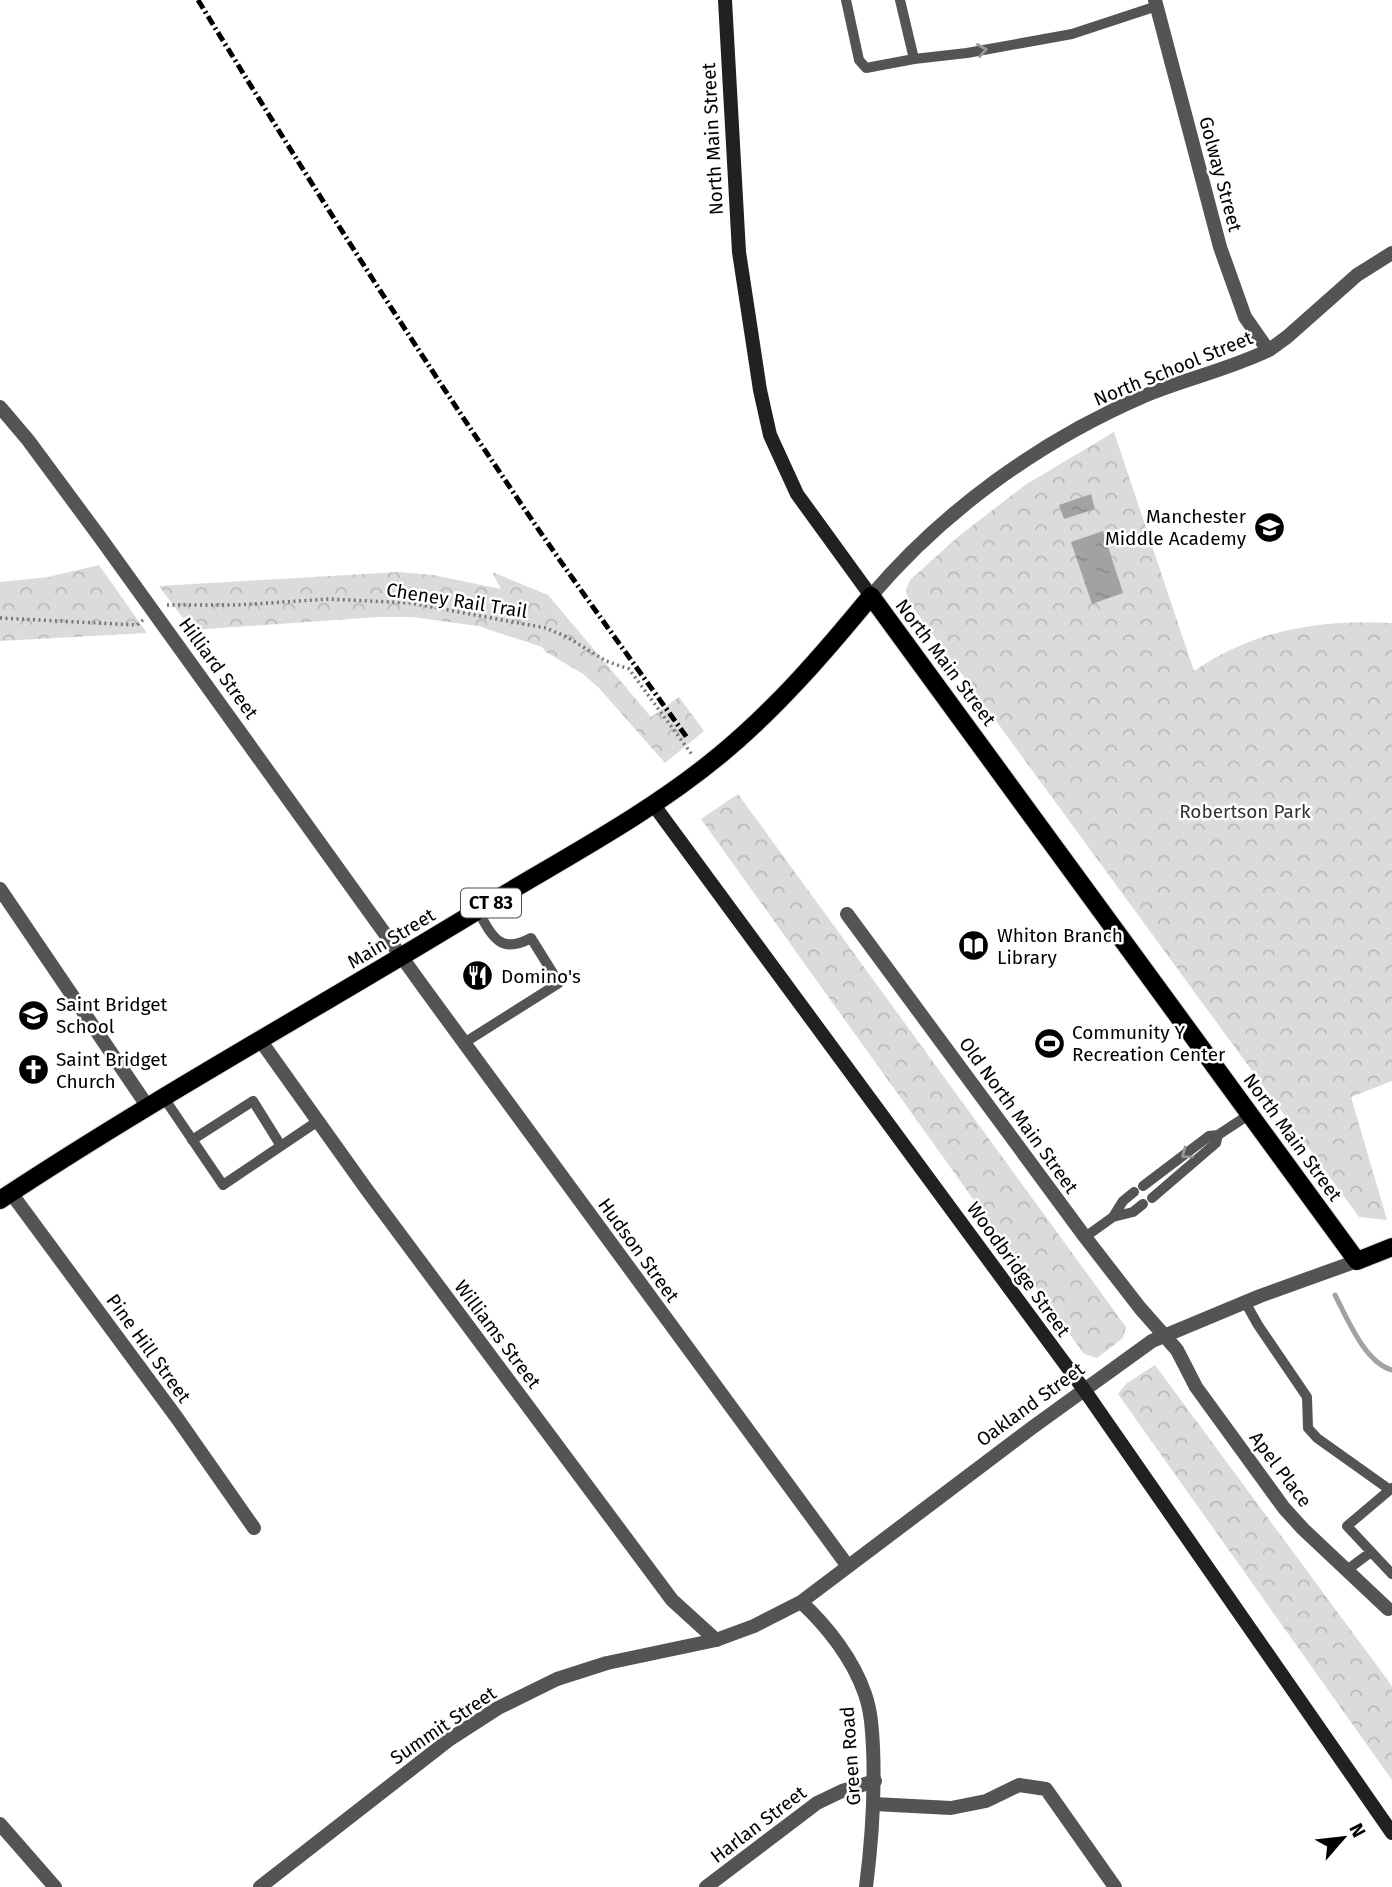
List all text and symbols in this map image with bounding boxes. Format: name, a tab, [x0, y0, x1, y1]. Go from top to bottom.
one-way arrow	[976, 43, 988, 58]
street label: North Main Street	[697, 62, 728, 216]
street label: Golway Street	[1194, 114, 1247, 234]
street label: North School Street	[1090, 326, 1256, 411]
place label: Manchester Middle Academy	[1105, 505, 1247, 550]
school or university icon: Manchester Middle Academy	[1252, 510, 1286, 544]
street label: Cheney Rail Trail	[385, 578, 530, 623]
street label: North Main Street	[890, 594, 1001, 730]
street label: Hilliard Street	[174, 613, 263, 724]
park label: Robertson Park	[1179, 800, 1311, 823]
road number: CT 83	[461, 888, 521, 918]
street label: Main Street	[343, 903, 439, 974]
place label: Whiton Branch Library	[997, 924, 1123, 969]
library icon: Whiton Branch Library	[957, 929, 991, 963]
restaurant icon: Domino's	[461, 959, 495, 993]
place label: Domino's	[501, 965, 581, 988]
place label: Saint Bridget School	[56, 993, 168, 1038]
school or university icon: Saint Bridget School	[16, 998, 50, 1032]
place label: Community Y Recreation Center	[1072, 1021, 1226, 1066]
sports icon: Community Y Recreation Center	[1032, 1026, 1066, 1060]
street label: Old North Main Street	[954, 1033, 1083, 1198]
place label: Saint Bridget Church	[56, 1048, 168, 1093]
church icon: Saint Bridget Church	[16, 1053, 50, 1087]
street label: North Main Street	[1238, 1069, 1347, 1206]
one-way arrow	[1181, 1145, 1193, 1158]
street label: Hudson Street	[593, 1194, 684, 1307]
street label: Woodbridge Street	[962, 1197, 1075, 1341]
street label: Williams Street	[449, 1276, 546, 1393]
street label: Pine Hill Street	[101, 1289, 196, 1407]
street label: Oakland Street	[972, 1357, 1089, 1451]
street label: Apel Place	[1245, 1427, 1317, 1512]
street label: Summit Street	[386, 1681, 501, 1769]
street label: Green Road	[836, 1706, 865, 1806]
street label: Harlan Street	[706, 1781, 811, 1868]
north arrow	[1308, 1803, 1378, 1873]
text: N	[1344, 1819, 1371, 1841]

